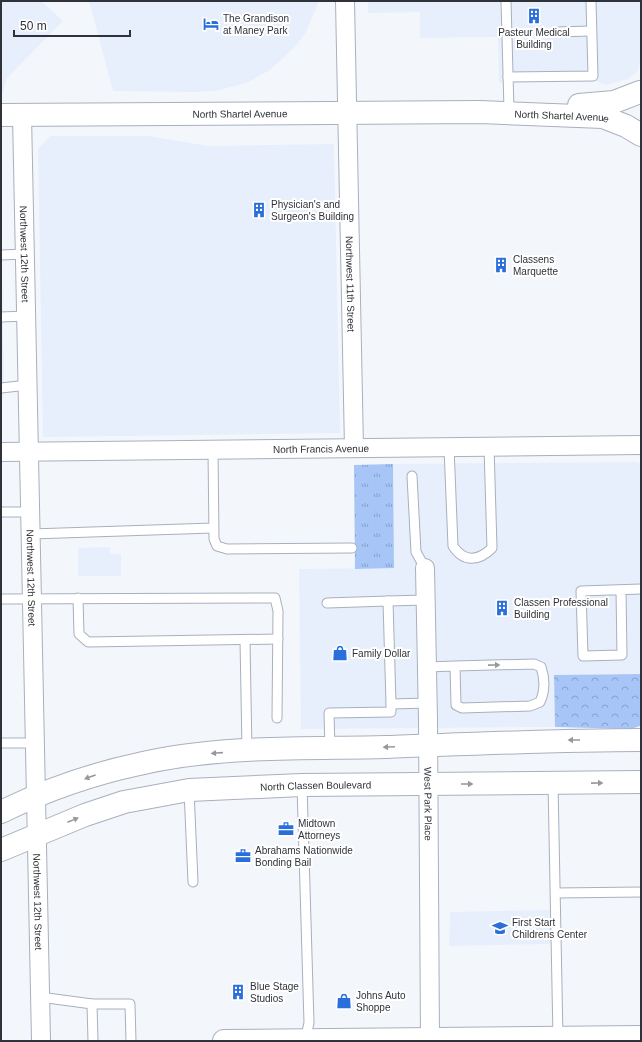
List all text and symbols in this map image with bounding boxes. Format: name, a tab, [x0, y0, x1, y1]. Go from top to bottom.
building icon: Pasteur Medical Building	[525, 7, 543, 25]
scale bar	[14, 12, 130, 38]
place label: The Grandison at Maney Park	[223, 13, 289, 36]
hotel icon: The Grandison at Maney Park	[202, 15, 220, 33]
text: 50 m	[20, 19, 47, 33]
place label: Pasteur Medical Building	[498, 27, 570, 50]
street label: North Shartel Avenue	[192, 108, 288, 120]
street label: North Shartel Avenue	[514, 108, 611, 125]
place label: Physician's and Surgeon's Building	[271, 199, 354, 222]
building icon: Physician's and Surgeon's Building	[250, 201, 268, 219]
street label: Northwest 12th Street	[18, 205, 31, 303]
street label: Northwest 11th Street	[344, 236, 357, 332]
place label: Classens Marquette	[513, 254, 558, 277]
building icon: Classens Marquette	[492, 256, 510, 274]
street label: North Francis Avenue	[273, 443, 370, 455]
street label: Northwest 12th Street	[25, 529, 37, 627]
place label: Classen Professional Building	[514, 597, 608, 620]
building icon: Classen Professional Building	[493, 599, 511, 617]
shop icon: Family Dollar	[331, 644, 349, 662]
place label: Family Dollar	[352, 648, 411, 659]
one-way arrow	[488, 662, 501, 668]
one-way arrow	[567, 737, 580, 743]
one-way arrow	[383, 743, 395, 750]
one-way arrow	[211, 749, 223, 756]
street label: West Park Place	[422, 767, 434, 841]
one-way arrow	[84, 775, 96, 781]
street label: North Classen Boulevard	[260, 779, 371, 793]
one-way arrow	[591, 780, 604, 786]
one-way arrow	[461, 781, 474, 787]
one-way arrow	[68, 816, 80, 822]
place label: Midtown Attorneys	[298, 818, 340, 841]
office icon: Midtown Attorneys	[277, 820, 295, 838]
place label: Abrahams Nationwide Bonding Bail	[255, 845, 353, 868]
office icon: Abrahams Nationwide Bonding Bail	[234, 847, 252, 865]
street label: Northwest 12th Street	[31, 853, 44, 951]
place label: First Start Childrens Center	[512, 917, 588, 940]
school or university icon: First Start Childrens Center	[491, 919, 509, 937]
place label: Blue Stage Studios	[250, 981, 299, 1004]
building icon: Blue Stage Studios	[229, 983, 247, 1001]
place label: Johns Auto Shoppe	[356, 990, 406, 1013]
shop icon: Johns Auto Shoppe	[335, 992, 353, 1010]

